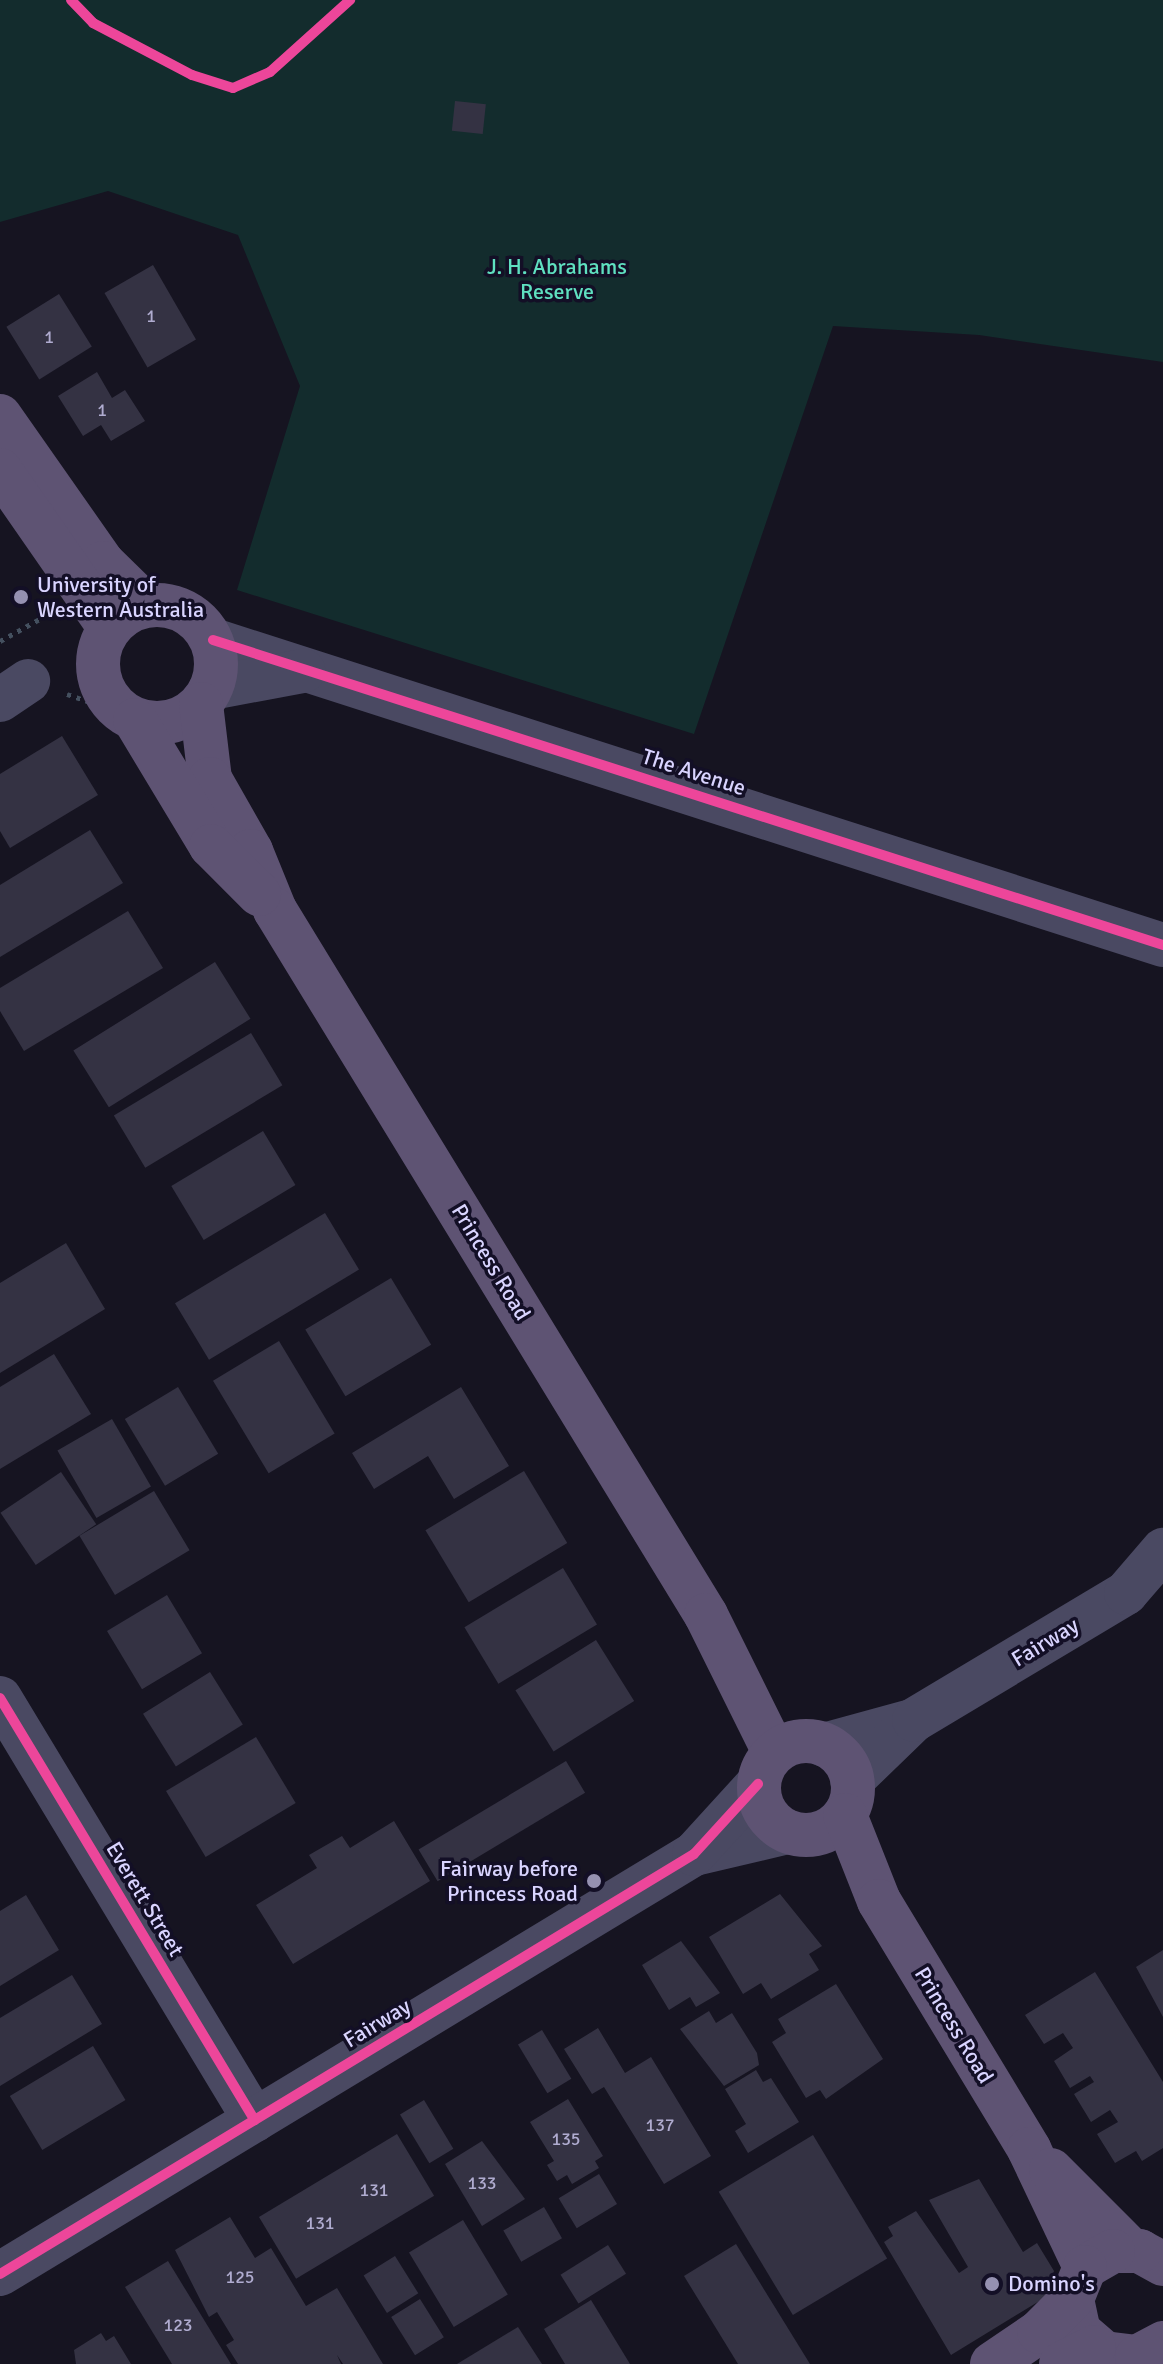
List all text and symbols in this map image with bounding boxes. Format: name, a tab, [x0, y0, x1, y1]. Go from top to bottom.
park label: J. H. Abrahams Reserve	[487, 253, 627, 304]
house number: 1	[146, 305, 156, 327]
house number: 1	[44, 326, 54, 348]
house number: 1	[97, 399, 107, 421]
place label: University of Western Australia	[37, 571, 204, 622]
marker: University of Western Australia	[12, 588, 30, 606]
street label: The Avenue	[639, 743, 749, 801]
street label: Princess Road	[446, 1199, 536, 1325]
street label: Fairway	[1007, 1612, 1083, 1672]
street label: Everett Street	[100, 1837, 190, 1961]
place label: Fairway before Princess Road	[440, 1855, 578, 1906]
marker: Fairway before Princess Road	[585, 1872, 603, 1890]
street label: Princess Road	[909, 1962, 999, 2088]
street label: Fairway	[339, 1993, 415, 2053]
house number: 137	[645, 2114, 675, 2136]
house number: 135	[551, 2128, 581, 2150]
house number: 133	[467, 2172, 497, 2194]
house number: 131	[359, 2179, 389, 2201]
house number: 131	[305, 2212, 335, 2234]
house number: 125	[225, 2266, 255, 2288]
place label: Domino's	[1008, 2271, 1095, 2297]
marker: Domino's	[983, 2275, 1001, 2293]
house number: 123	[163, 2314, 193, 2336]

